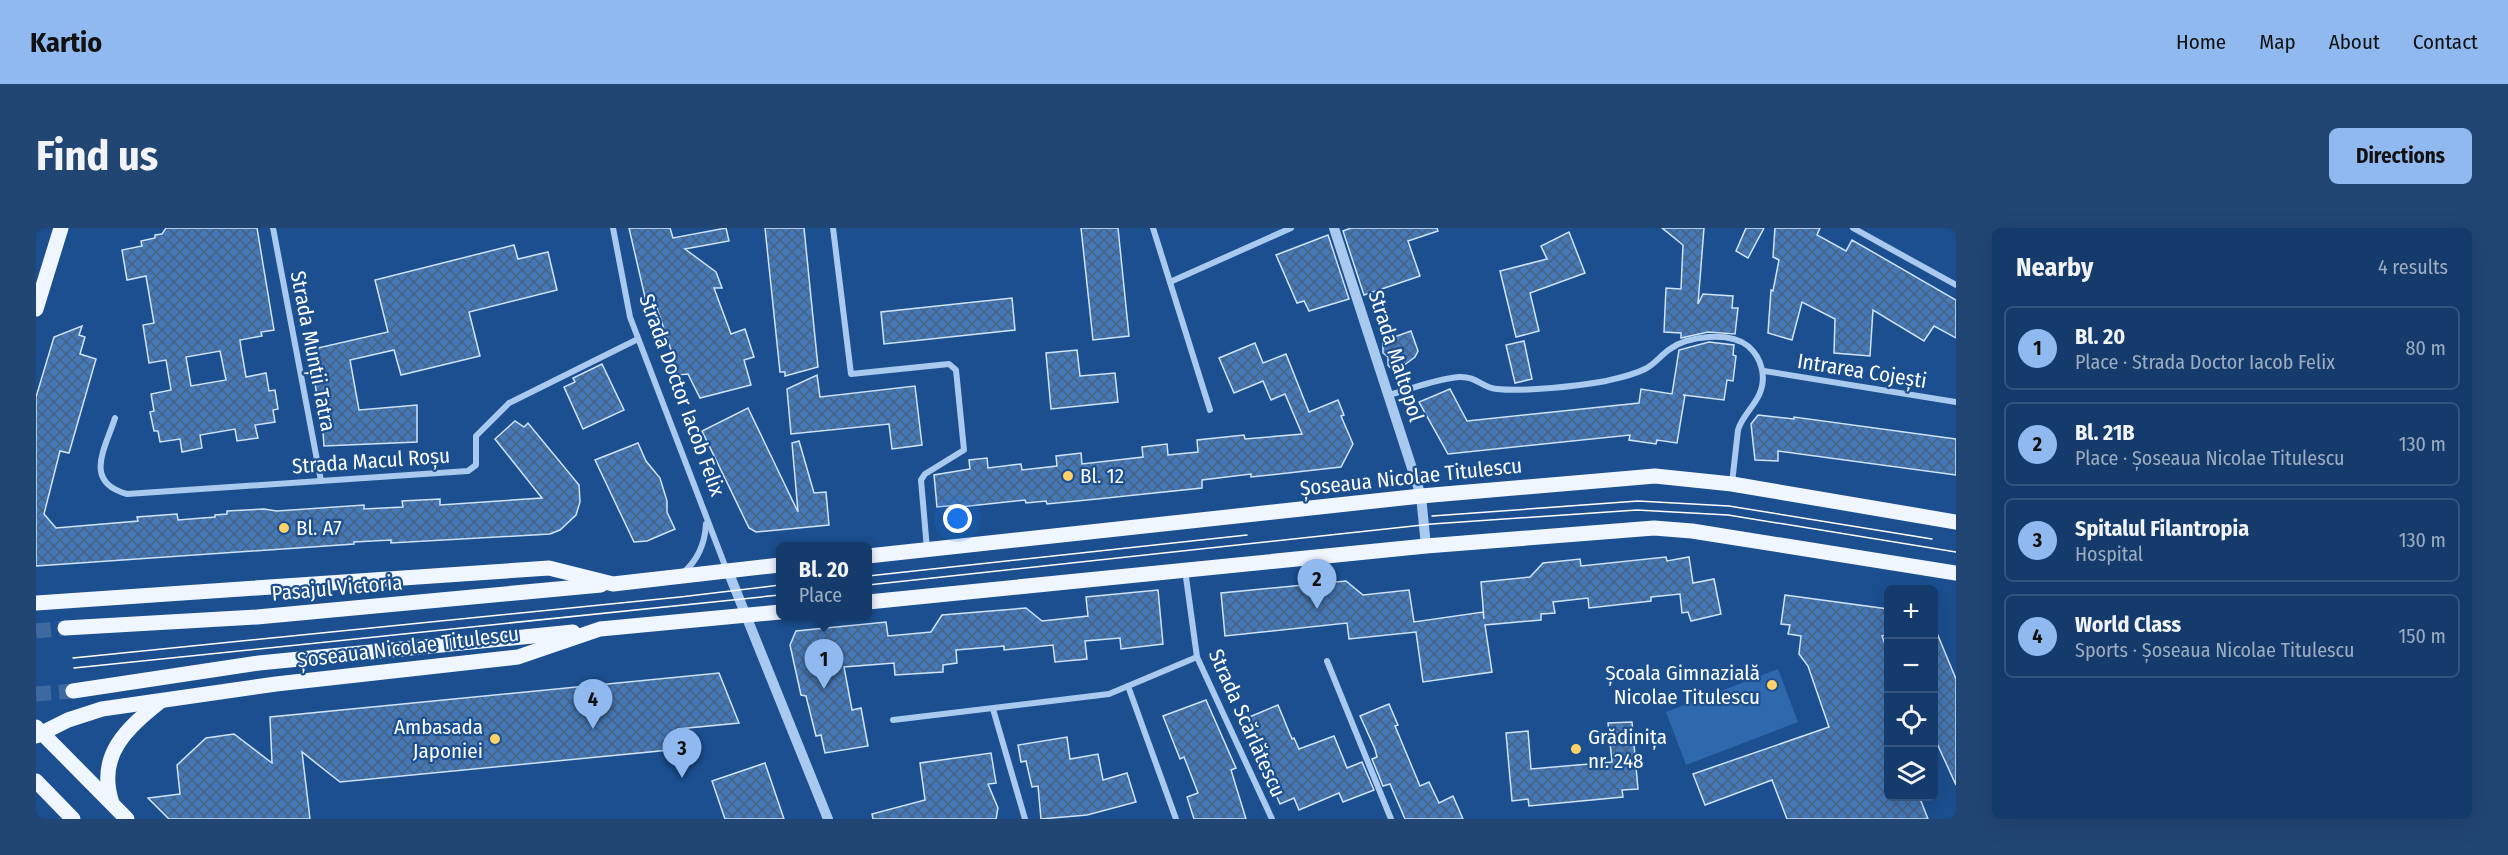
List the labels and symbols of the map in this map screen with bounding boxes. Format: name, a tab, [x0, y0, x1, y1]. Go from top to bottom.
street label: Strada Munții Tatra	[285, 269, 341, 433]
street label: Strada Maltopol	[1363, 287, 1430, 425]
street label: Strada Doctor Iacob Felix	[633, 290, 731, 500]
street label: Intrarea Cojești	[1795, 348, 1929, 394]
street label: Strada Macul Roșu	[291, 443, 451, 479]
street label: Șoseaua Nicolae Titulescu	[1299, 452, 1523, 502]
place label: Bl. 12	[1080, 463, 1124, 489]
marker: Bl. 12	[1061, 469, 1075, 483]
your location	[943, 504, 972, 533]
place label: Bl. A7	[296, 515, 342, 541]
marker: Bl. A7	[277, 521, 291, 535]
pin: 2	[1298, 560, 1336, 609]
street label: Pasajul Victoria	[271, 569, 403, 607]
street label: Șoseaua Nicolae Titulescu	[296, 620, 520, 674]
pin: 1	[804, 640, 844, 689]
street label: Strada Scărlătescu	[1203, 645, 1291, 801]
place label: Școala Gimnazială Nicolae Titulescu	[1605, 660, 1760, 710]
marker: Școala Gimnazială Nicolae Titulescu	[1765, 678, 1779, 692]
pin: 4	[574, 680, 612, 729]
place label: Ambasada Japoniei	[394, 714, 483, 764]
place label: Grădinița nr. 248	[1588, 724, 1667, 774]
pin: 3	[662, 728, 702, 778]
marker: Ambasada Japoniei	[488, 732, 502, 746]
marker: Grădinița nr. 248	[1569, 742, 1583, 756]

